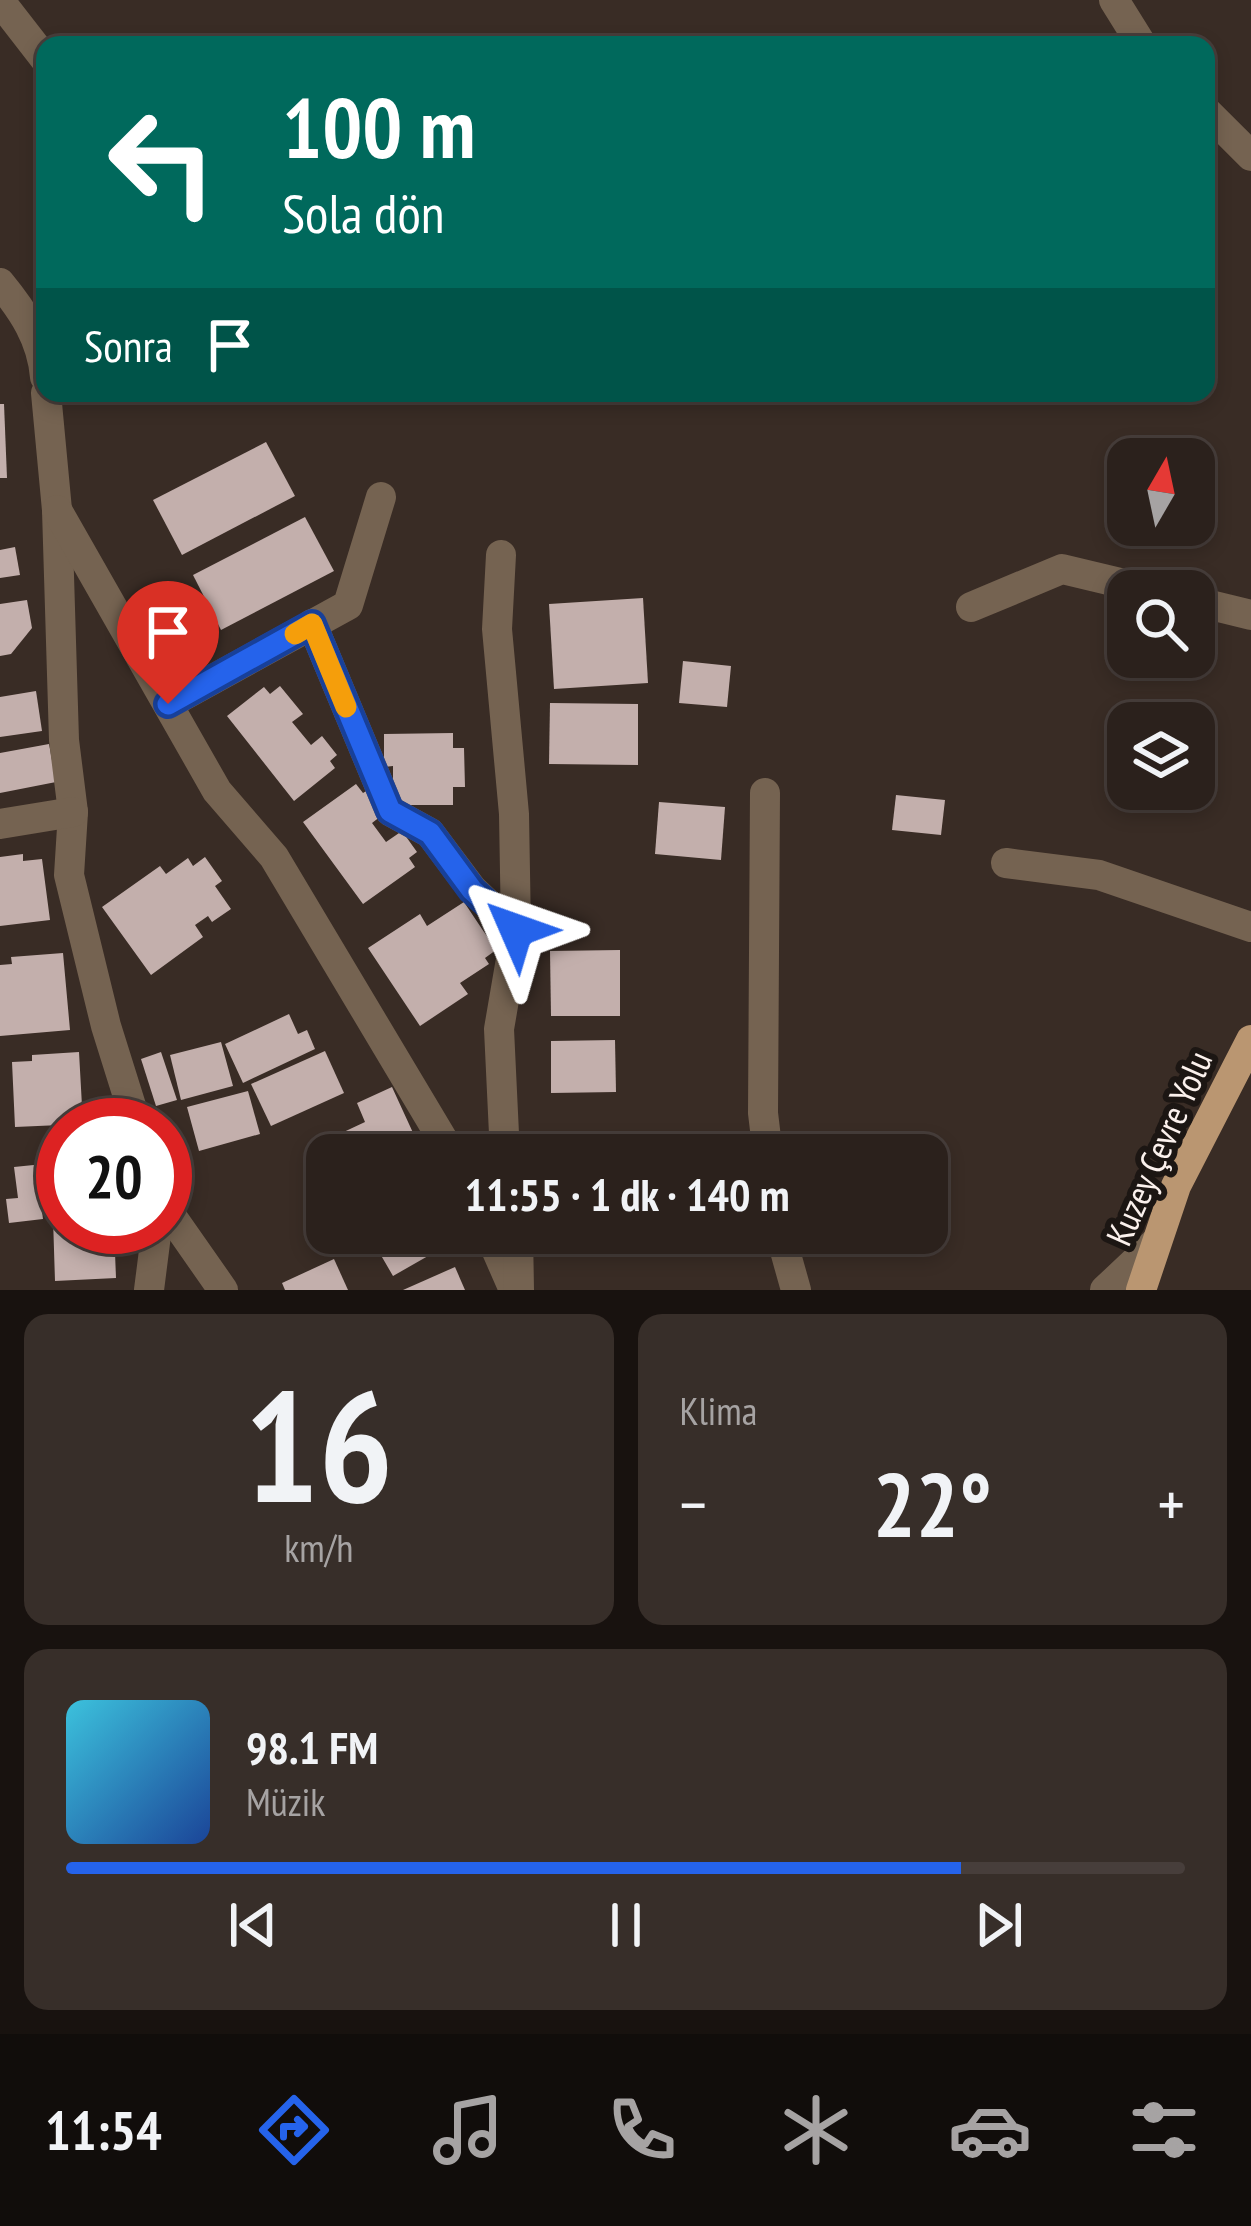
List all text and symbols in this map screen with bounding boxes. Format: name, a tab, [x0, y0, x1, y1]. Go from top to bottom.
text: 100 m	[282, 72, 475, 181]
icon: left	[84, 84, 240, 240]
text: Sola dön	[282, 178, 445, 248]
icon: arrive	[197, 312, 263, 378]
text: Sonra	[84, 316, 173, 374]
north arrow	[1107, 438, 1215, 546]
map controls	[1107, 438, 1215, 810]
button: search	[1107, 570, 1215, 678]
pin	[117, 581, 219, 704]
icon: arrive	[135, 599, 201, 665]
button: layers	[1107, 702, 1215, 810]
position arrow	[453, 867, 579, 993]
street label: Kuzey Çevre Yolu	[1095, 1043, 1222, 1252]
speed limit sign: 20	[36, 1098, 192, 1254]
text: 11:55 · 1 dk · 140 m	[464, 1165, 790, 1223]
text: 16	[244, 1343, 393, 1545]
text: Klima	[680, 1385, 757, 1436]
text: 22°	[873, 1445, 992, 1562]
text: −	[680, 1461, 707, 1546]
text: +	[1158, 1461, 1185, 1546]
text: km/h	[284, 1522, 353, 1573]
text: 98.1 FM	[246, 1718, 378, 1776]
text: Müzik	[246, 1776, 325, 1827]
icon: previous	[220, 1892, 286, 1958]
icon: pause	[593, 1892, 659, 1958]
icon: next	[966, 1892, 1032, 1958]
icon: directions	[252, 2088, 336, 2172]
icon: music	[426, 2088, 510, 2172]
icon: phone	[600, 2088, 684, 2172]
icon: climate	[774, 2088, 858, 2172]
icon: car	[948, 2088, 1032, 2172]
icon: filters	[1122, 2088, 1206, 2172]
text: 11:54	[45, 2095, 162, 2165]

